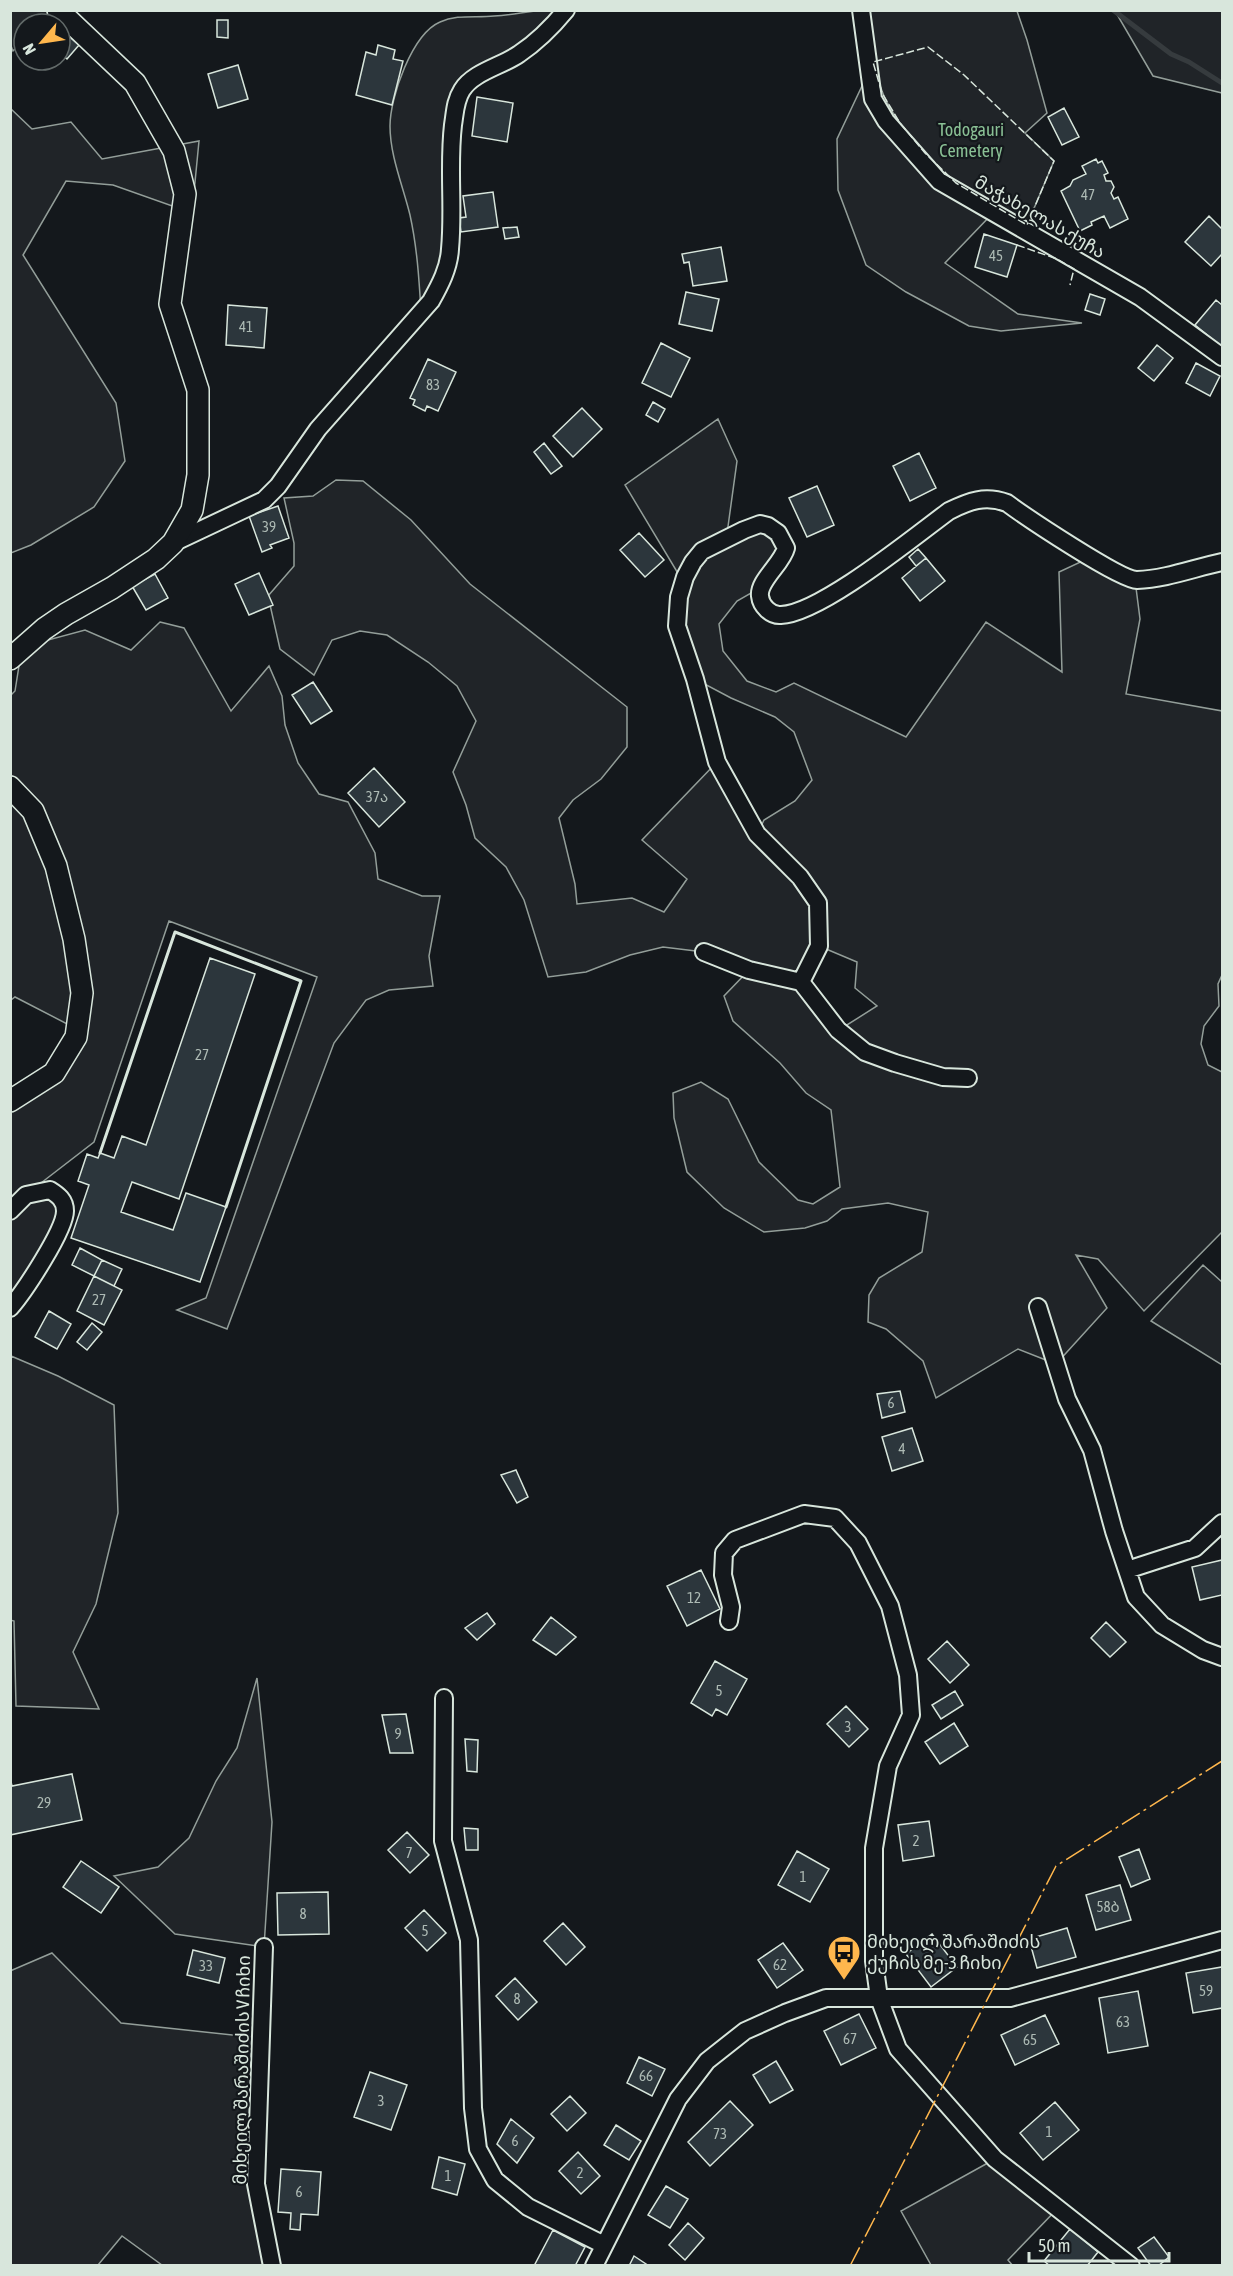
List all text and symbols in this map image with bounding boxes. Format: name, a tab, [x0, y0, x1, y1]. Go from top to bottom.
north arrow	[12, 12, 72, 72]
text: N	[19, 41, 39, 58]
park label: Todogauri Cemetery	[938, 119, 1004, 161]
street label: მაჭახელას ქუჩა	[971, 171, 1109, 263]
house number: 47	[1081, 186, 1095, 203]
house number: 45	[989, 247, 1003, 264]
house number: 41	[239, 318, 253, 335]
house number: 83	[426, 376, 440, 393]
house number: 39	[262, 518, 276, 535]
house number: 37ა	[366, 788, 388, 805]
house number: 27	[195, 1046, 209, 1063]
house number: 27	[92, 1291, 106, 1308]
house number: 6	[887, 1394, 895, 1411]
house number: 4	[898, 1440, 906, 1457]
house number: 12	[687, 1589, 701, 1606]
house number: 5	[715, 1682, 723, 1699]
house number: 3	[844, 1718, 852, 1735]
house number: 9	[394, 1725, 402, 1742]
house number: 29	[37, 1794, 51, 1811]
house number: 2	[912, 1832, 920, 1849]
house number: 7	[405, 1844, 413, 1861]
house number: 1	[799, 1868, 807, 1885]
house number: 58ბ	[1096, 1898, 1120, 1915]
house number: 8	[299, 1905, 307, 1922]
house number: 5	[421, 1922, 429, 1939]
place label: მიხეილ შარაშიძის ქუჩის მე-3 ჩიხი	[867, 1931, 1040, 1974]
bus stop icon: მიხეილ შარაშიძის ქუჩის მე-3 ჩიხი	[826, 1934, 862, 1981]
street label: მიხეილ შარაშიძის V ჩიხი	[229, 1955, 255, 2185]
house number: 62	[773, 1956, 787, 1973]
house number: 33	[199, 1957, 213, 1974]
house number: 59	[1199, 1982, 1213, 1999]
house number: 8	[513, 1990, 521, 2007]
house number: 63	[1116, 2013, 1130, 2030]
house number: 67	[843, 2030, 857, 2047]
house number: 65	[1023, 2031, 1037, 2048]
house number: 66	[639, 2067, 653, 2084]
house number: 3	[377, 2092, 385, 2109]
house number: 1	[1045, 2123, 1053, 2140]
house number: 73	[713, 2125, 727, 2142]
house number: 6	[511, 2132, 519, 2149]
house number: 2	[576, 2164, 584, 2181]
house number: 1	[444, 2167, 452, 2184]
house number: 6	[295, 2183, 303, 2200]
scale bar	[1029, 2225, 1168, 2263]
text: 50 m	[1038, 2235, 1070, 2256]

